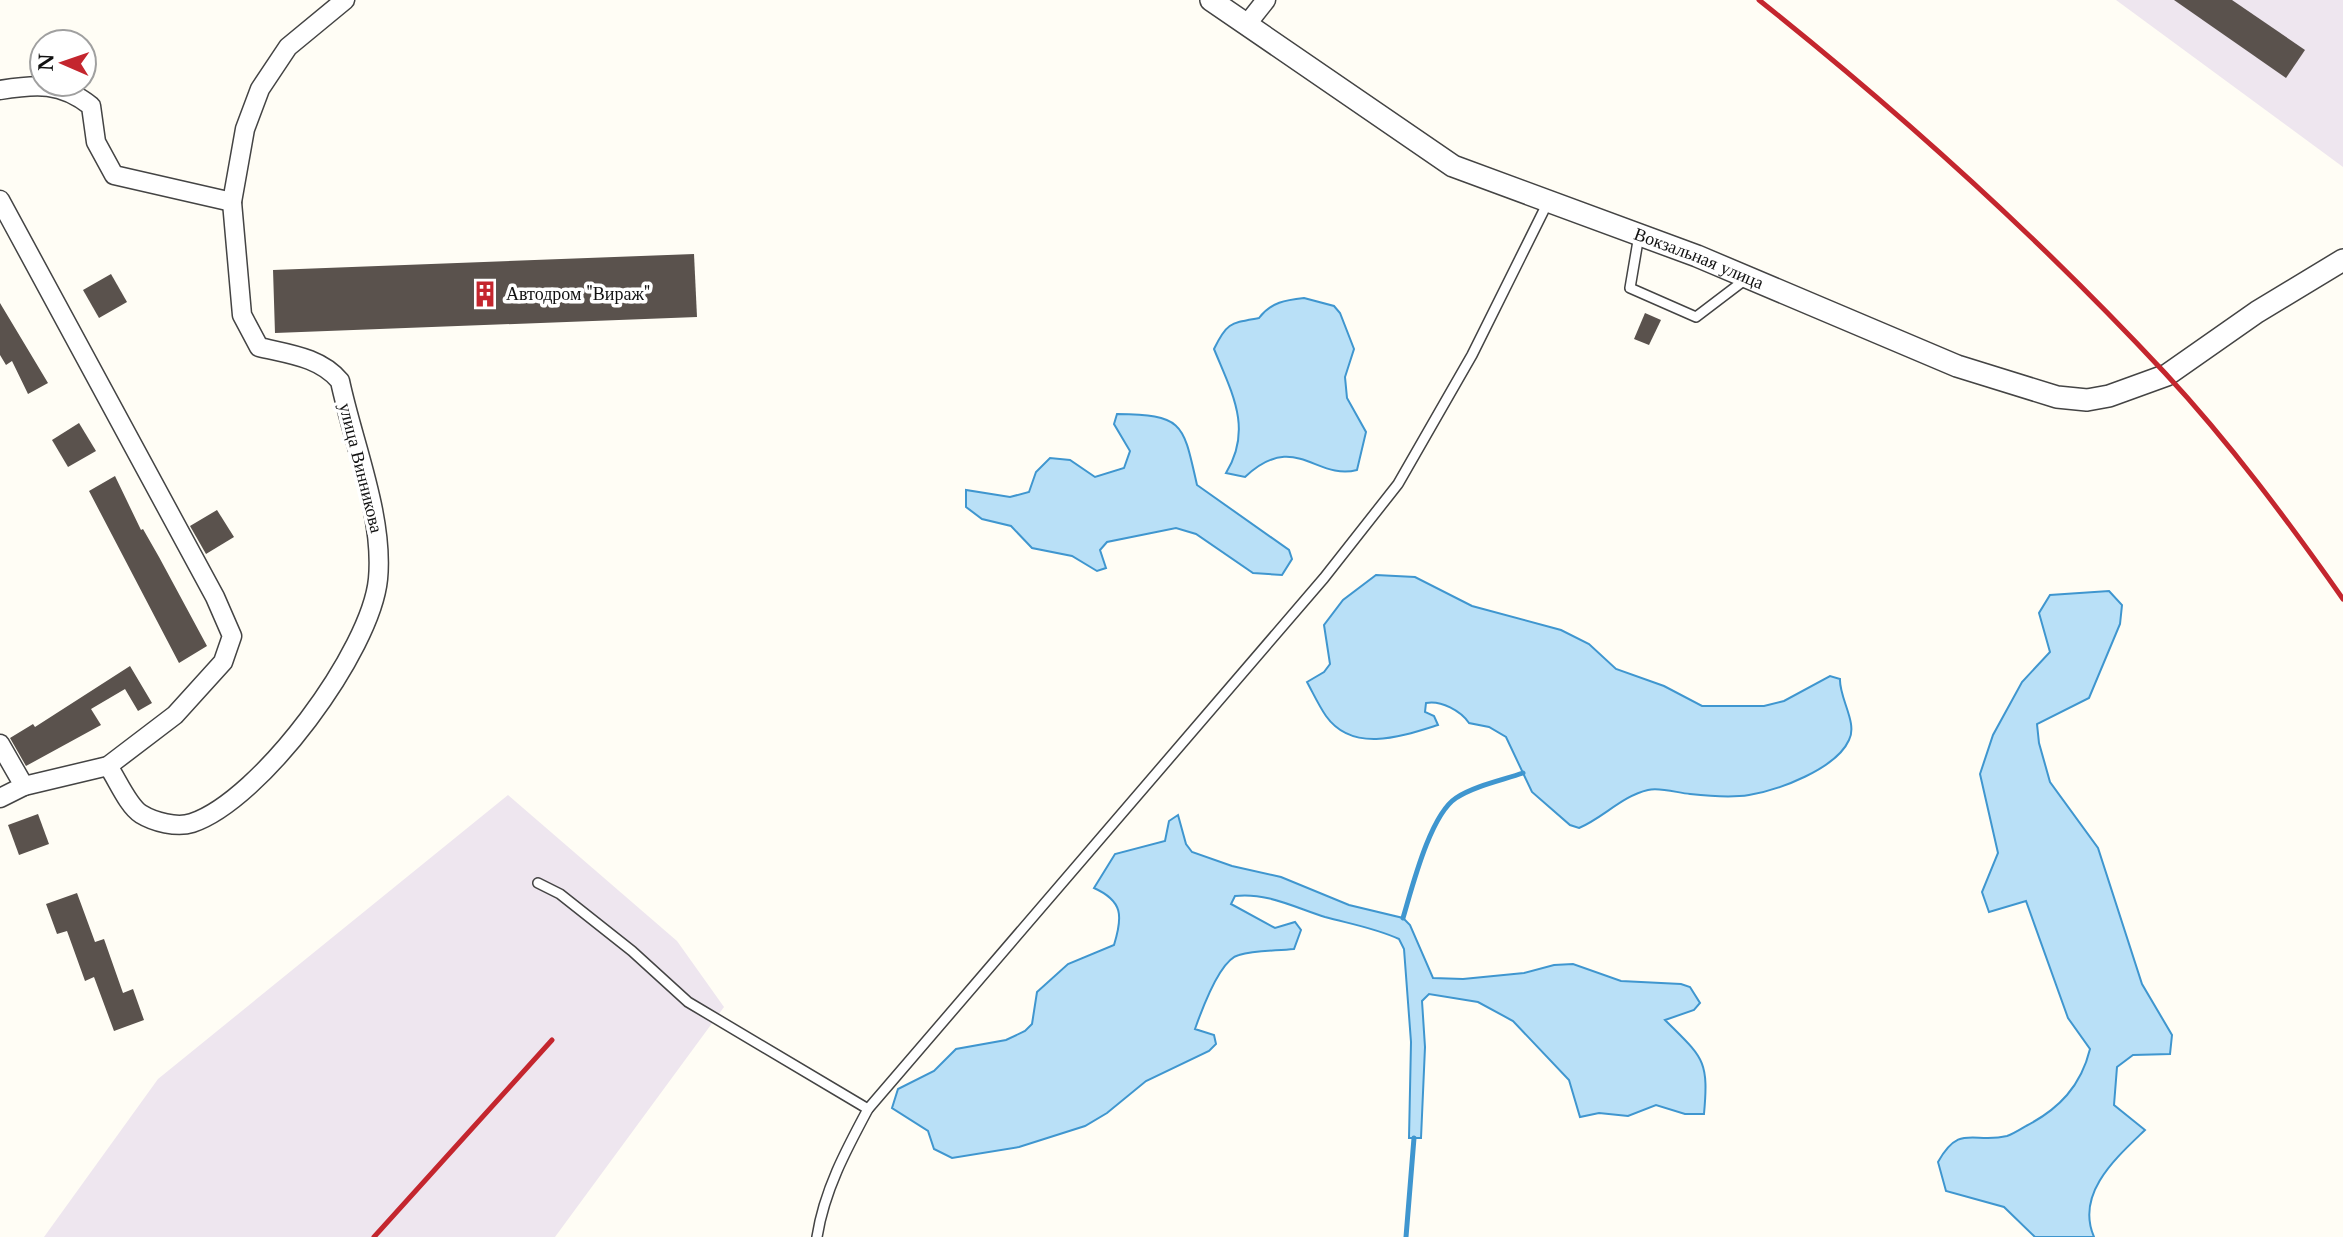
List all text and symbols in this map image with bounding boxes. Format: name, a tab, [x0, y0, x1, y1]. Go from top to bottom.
north arrow	[28, 28, 98, 98]
text: N	[35, 53, 58, 72]
street label: Вокзальная улица	[1631, 223, 1767, 294]
building icon: Автодром "Вираж"	[470, 279, 500, 309]
place label: Автодром "Вираж"	[506, 283, 650, 305]
street label: улица Винникова	[334, 401, 388, 535]

